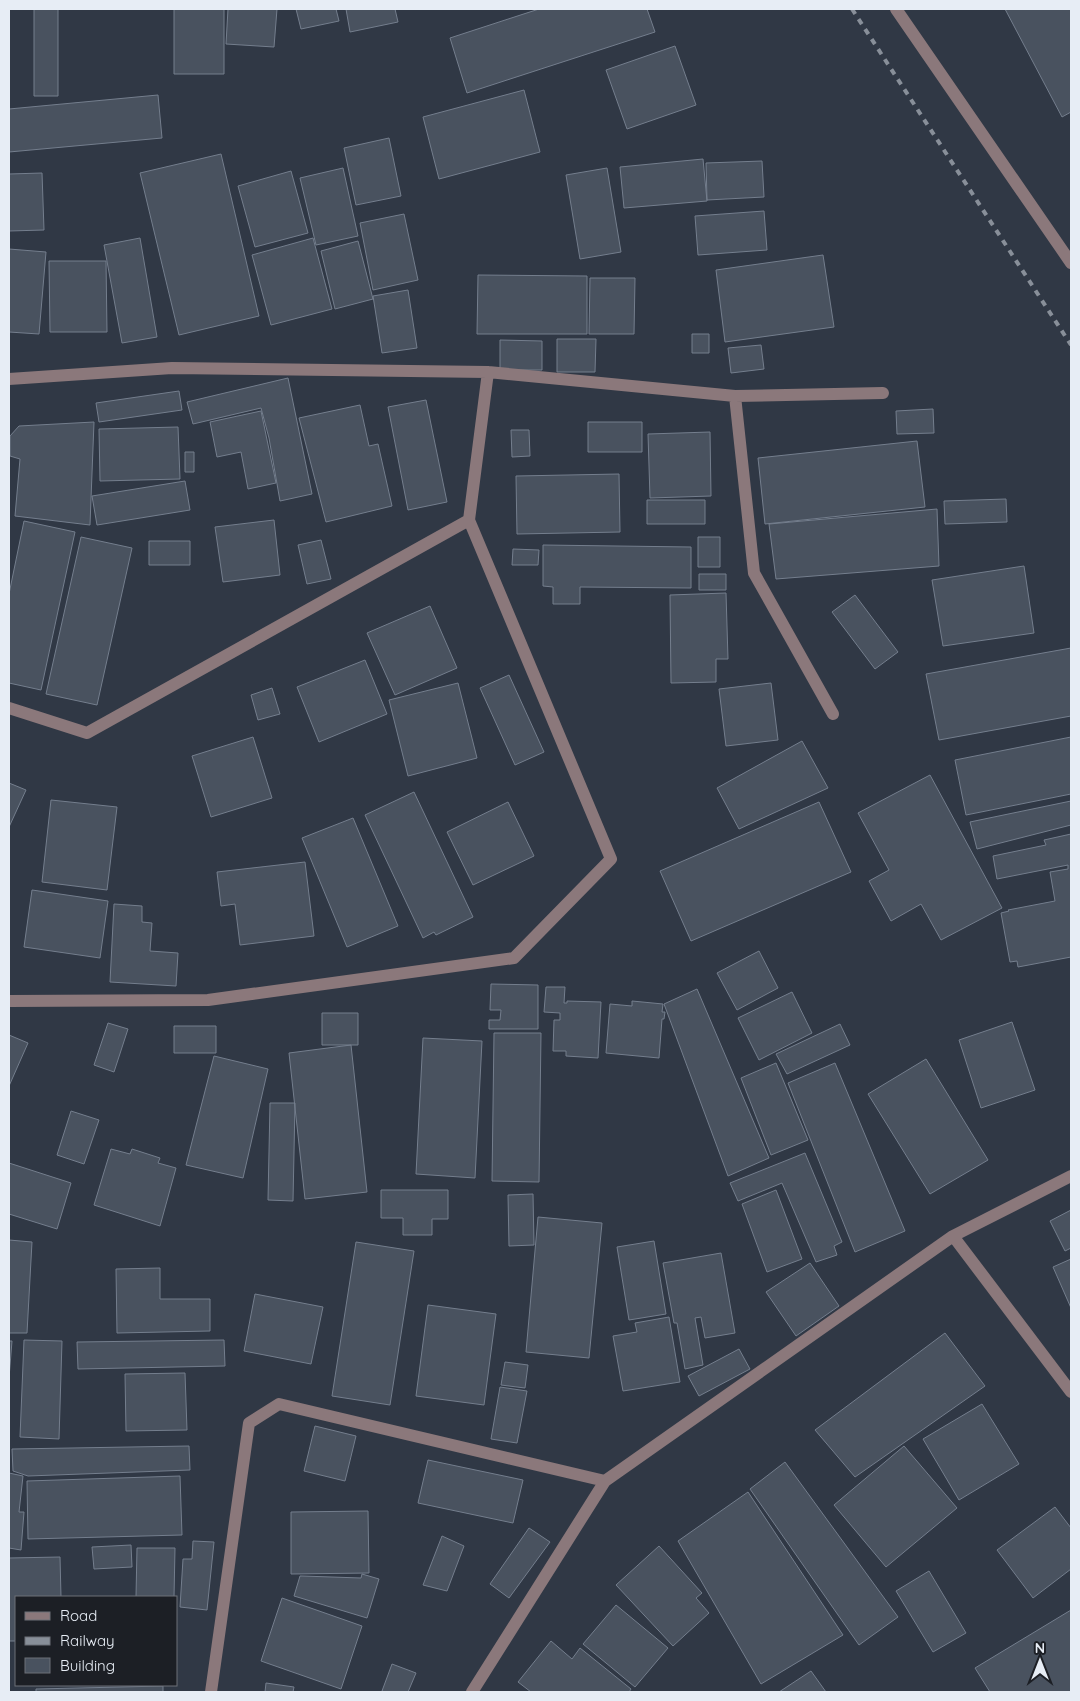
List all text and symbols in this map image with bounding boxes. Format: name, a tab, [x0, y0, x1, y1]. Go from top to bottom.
legend	[15, 1596, 178, 1686]
text: Road	[60, 1606, 97, 1625]
text: Railway	[60, 1631, 115, 1650]
north arrow	[1015, 1636, 1065, 1686]
text: N	[1035, 1639, 1045, 1657]
text: Building	[60, 1656, 115, 1675]

